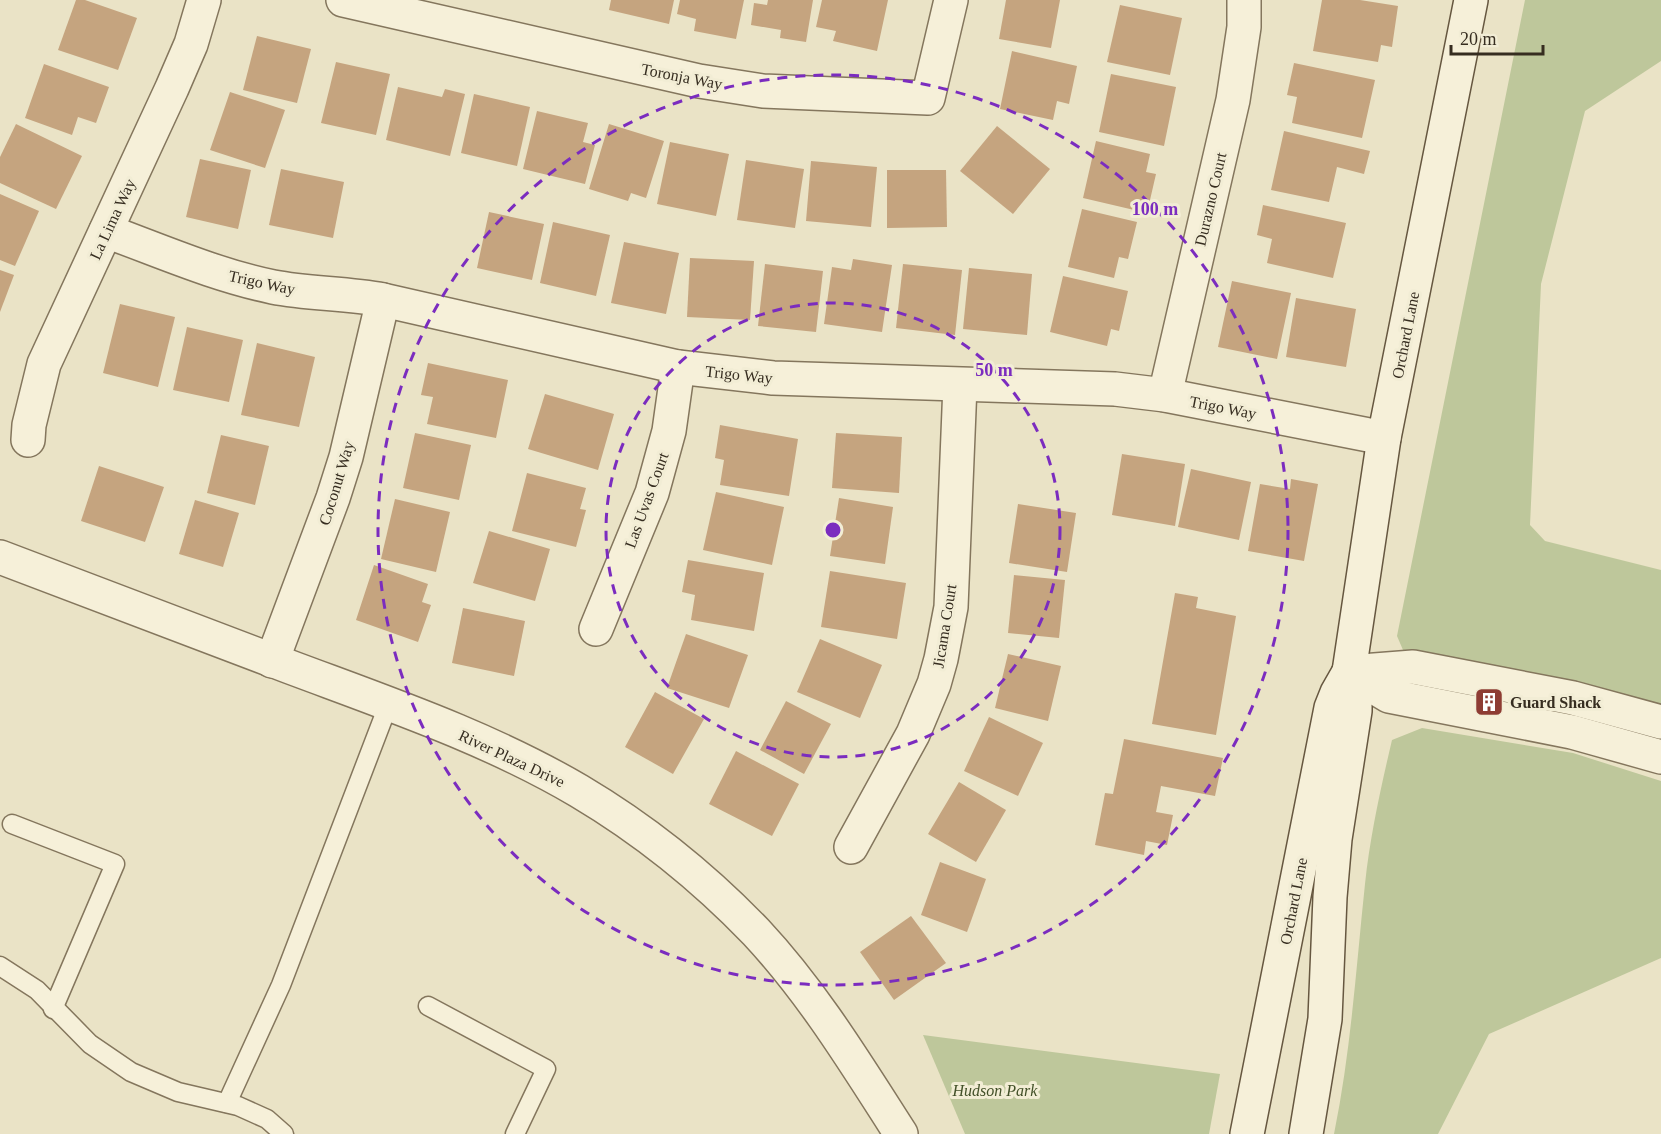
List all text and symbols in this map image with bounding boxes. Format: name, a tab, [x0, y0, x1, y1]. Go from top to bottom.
scale bar	[1451, 18, 1542, 56]
text: 20 m	[1460, 29, 1497, 49]
street label: Toronja Way	[640, 60, 724, 94]
street label: Durazno Court	[1191, 150, 1230, 248]
street label: La Lima Way	[86, 176, 140, 263]
text: 100 m	[1132, 199, 1178, 219]
street label: Trigo Way	[227, 267, 297, 299]
street label: Orchard Lane	[1389, 290, 1422, 380]
text: 50 m	[975, 360, 1013, 380]
street label: Trigo Way	[704, 363, 773, 387]
street label: Trigo Way	[1188, 393, 1258, 423]
street label: Coconut Way	[316, 439, 358, 527]
street label: Las Uvas Court	[621, 450, 672, 550]
centre of rings	[823, 520, 843, 540]
street label: Jicama Court	[929, 582, 960, 669]
building icon: Guard Shack	[1473, 686, 1505, 718]
place label: Guard Shack	[1510, 694, 1601, 711]
street label: River Plaza Drive	[456, 727, 567, 790]
street label: Orchard Lane	[1277, 856, 1310, 946]
park label: Hudson Park	[952, 1082, 1038, 1099]

